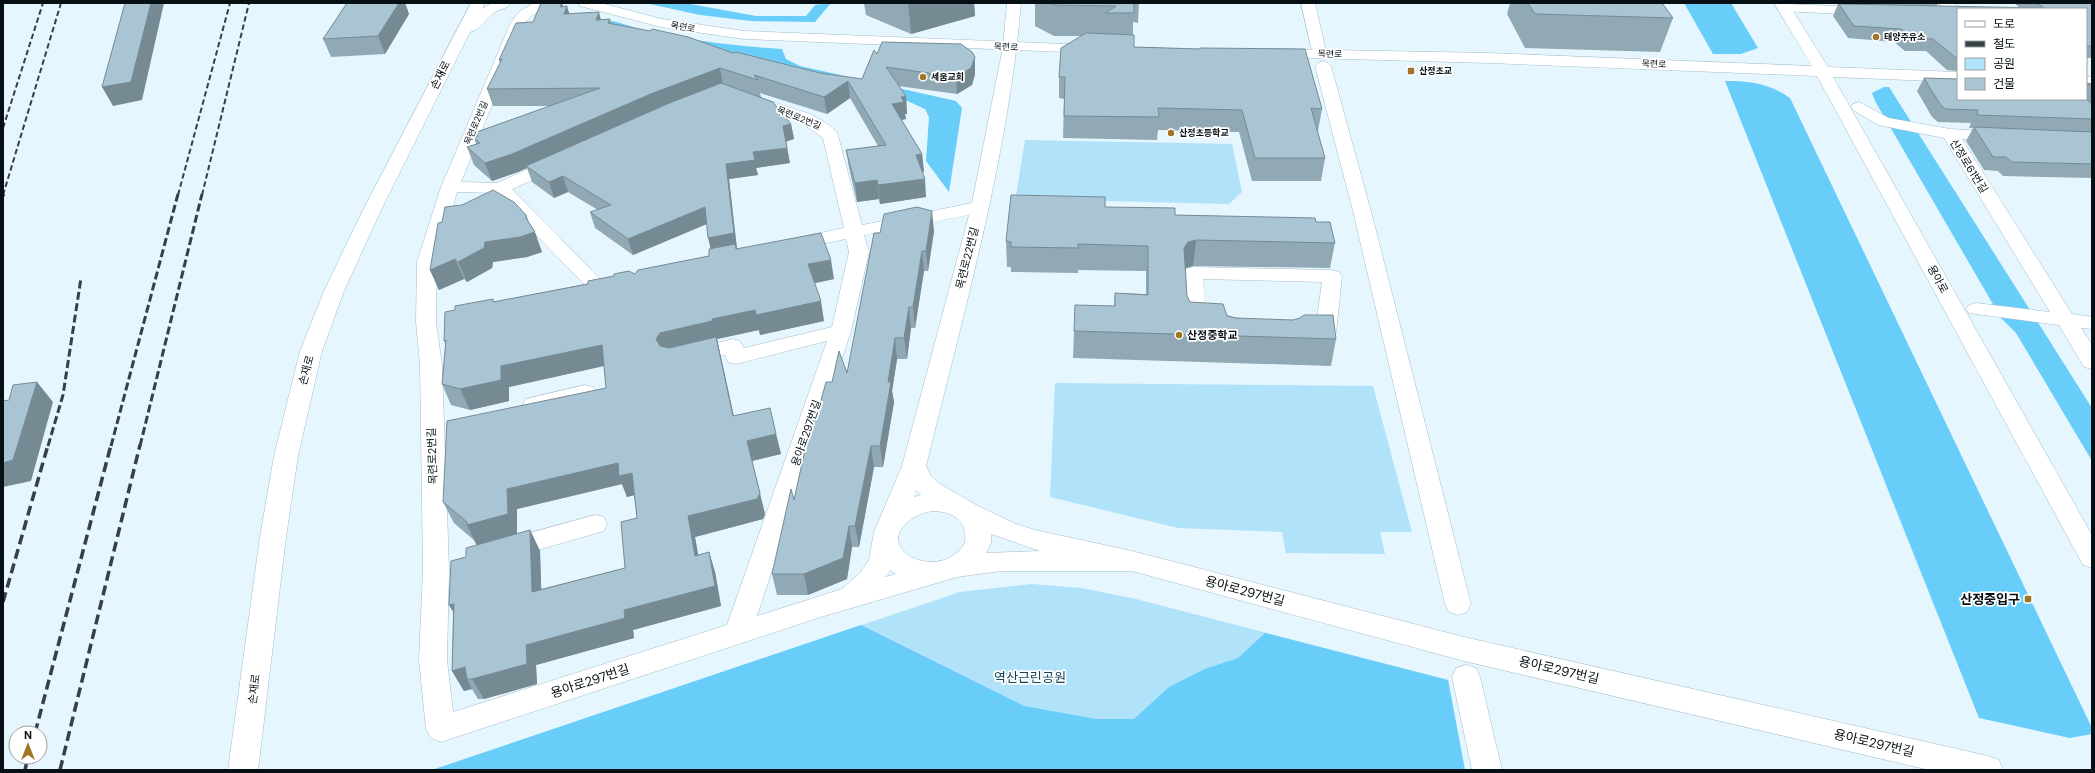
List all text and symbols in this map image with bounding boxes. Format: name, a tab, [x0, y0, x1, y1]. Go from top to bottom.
legend	[1957, 8, 2087, 100]
text: 도로	[1993, 16, 2015, 32]
street label: 목련로	[670, 19, 696, 35]
place label: 태양주유소	[1884, 31, 1925, 43]
marker: 태양주유소	[1871, 32, 1881, 42]
text: 철도	[1993, 36, 2015, 52]
street label: 목련로	[993, 41, 1019, 53]
street label: 목련로	[1317, 48, 1343, 60]
text: 공원	[1993, 56, 2015, 72]
street label: 손재로	[427, 58, 453, 92]
street label: 목련로	[1641, 58, 1667, 70]
place label: 산정초교	[1419, 65, 1452, 77]
marker: 산정초교	[1406, 66, 1416, 76]
place label: 세움교회	[931, 71, 964, 83]
marker: 세움교회	[918, 72, 928, 82]
text: 건물	[1993, 76, 2015, 92]
street label: 목련로2번길	[461, 99, 491, 147]
street label: 목련로2번길	[775, 104, 823, 132]
place label: 산정초등학교	[1179, 127, 1229, 139]
marker: 산정초등학교	[1166, 128, 1176, 138]
street label: 산정로61번길	[1947, 136, 1991, 196]
street label: 목련로22번길	[953, 226, 981, 290]
street label: 용아로	[1925, 262, 1951, 296]
place label: 산정중학교	[1187, 328, 1238, 342]
marker: 산정중학교	[1174, 330, 1184, 340]
street label: 손재로	[295, 354, 317, 386]
street label: 용아로297번길	[788, 398, 824, 468]
street label: 목련로2번길	[424, 427, 440, 485]
street label: 용아로297번길	[1203, 572, 1287, 610]
place label: 산정중입구	[1960, 591, 2020, 608]
marker: 산정중입구	[2023, 594, 2033, 604]
street label: 용아로297번길	[1517, 653, 1601, 687]
street label: 용아로297번길	[548, 660, 632, 702]
park label: 역산근린공원	[994, 669, 1066, 686]
street label: 손재로	[245, 673, 263, 705]
north arrow	[8, 725, 48, 765]
street label: 용아로297번길	[1832, 726, 1916, 760]
text: N	[24, 728, 32, 742]

